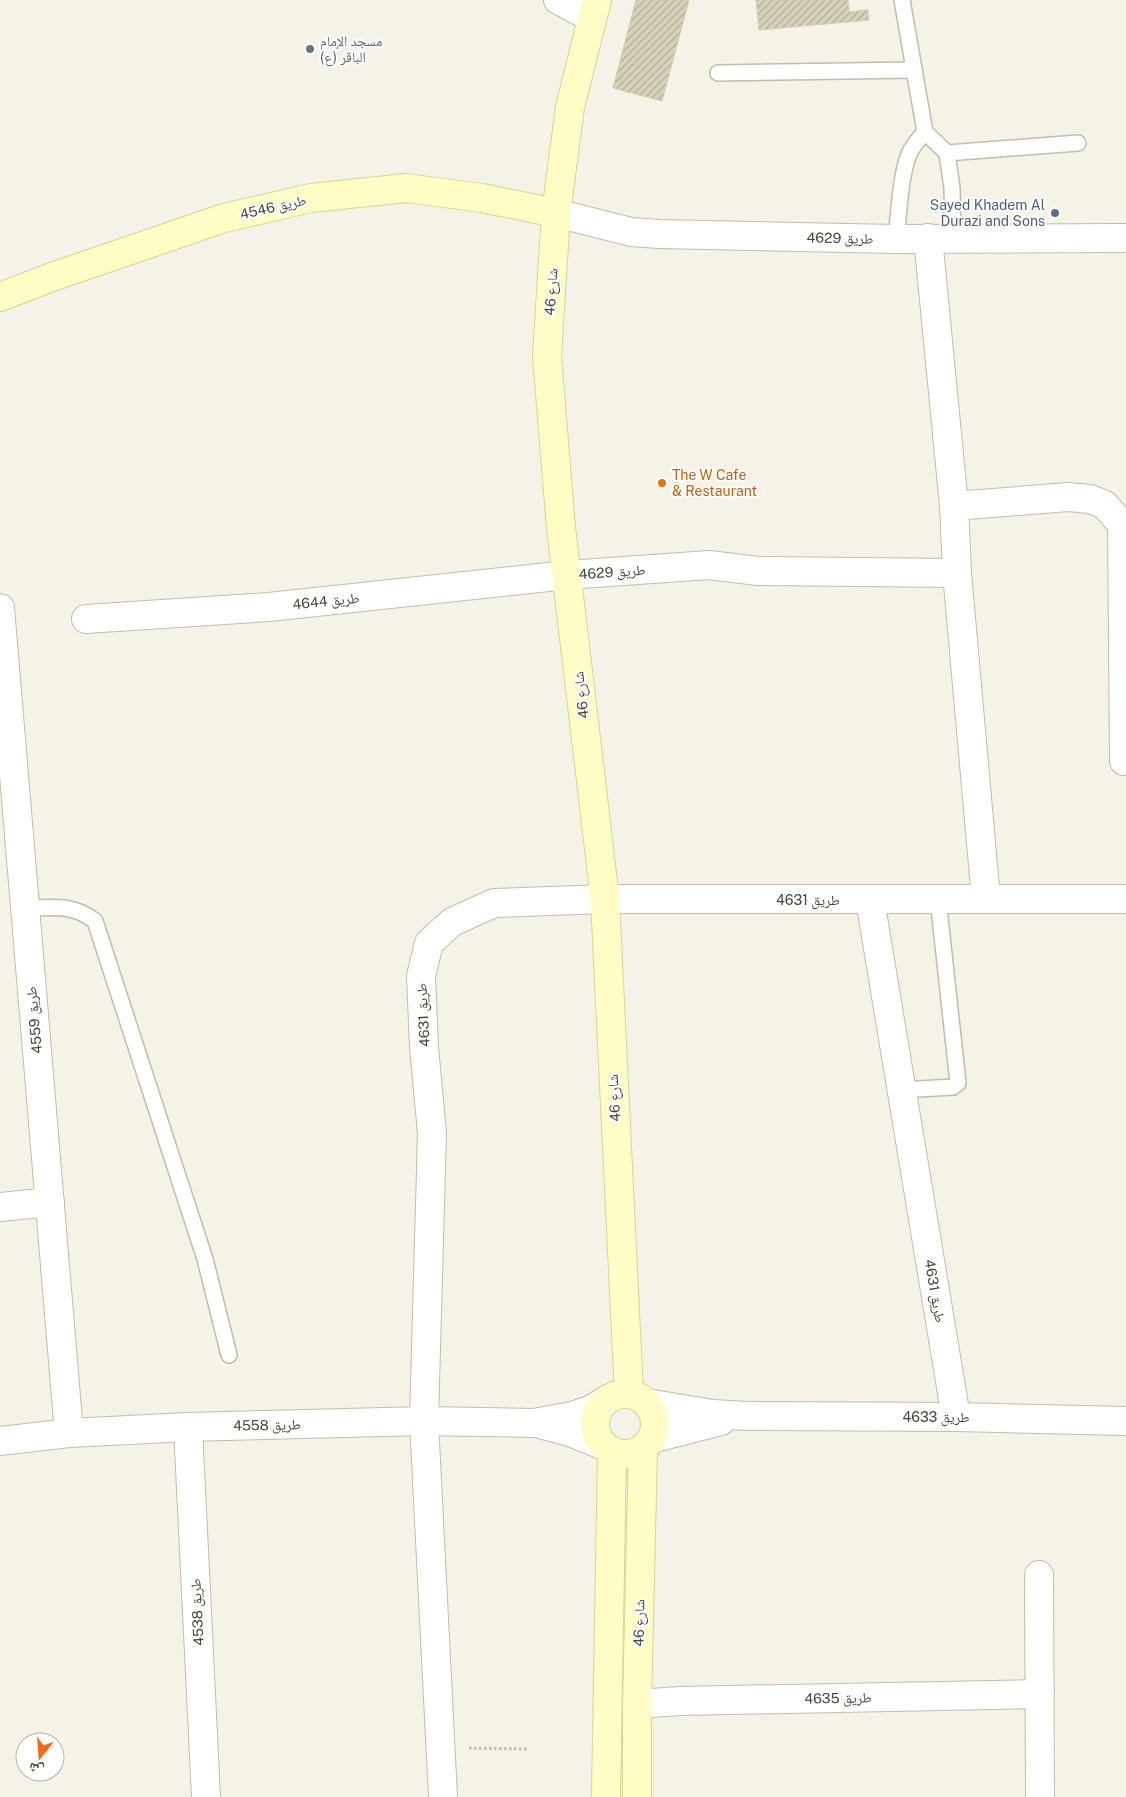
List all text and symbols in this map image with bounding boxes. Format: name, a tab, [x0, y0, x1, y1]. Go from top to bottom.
place label: مسجد الإمام الباقر (ع)	[320, 33, 382, 67]
marker: مسجد الإمام الباقر (ع)	[304, 43, 316, 55]
street label: طريق 4546	[238, 192, 308, 224]
place label: Sayed Khadem Al Durazi and Sons	[930, 197, 1045, 229]
marker: Sayed Khadem Al Durazi and Sons	[1049, 207, 1061, 219]
street label: طريق 4629	[806, 229, 873, 249]
street label: شارع 46	[541, 268, 563, 316]
place label: The W Cafe & Restaurant	[672, 467, 757, 499]
marker: The W Cafe & Restaurant	[656, 477, 668, 489]
street label: طريق 4629	[578, 562, 646, 584]
street label: طريق 4644	[292, 590, 360, 614]
street label: شارع 46	[570, 670, 594, 720]
street label: طريق 4631	[776, 892, 840, 910]
street label: طريق 4631	[413, 982, 435, 1047]
street label: طريق 4559	[23, 986, 47, 1054]
street label: شارع 46	[605, 1074, 625, 1122]
street label: طريق 4631	[920, 1258, 948, 1324]
street label: طريق 4633	[902, 1409, 970, 1427]
street label: طريق 4558	[233, 1416, 301, 1436]
street label: طريق 4538	[187, 1578, 209, 1646]
street label: شارع 46	[631, 1599, 649, 1647]
street label: طريق 4635	[804, 1689, 872, 1709]
north arrow	[15, 1732, 65, 1782]
text: ش	[27, 1759, 46, 1779]

